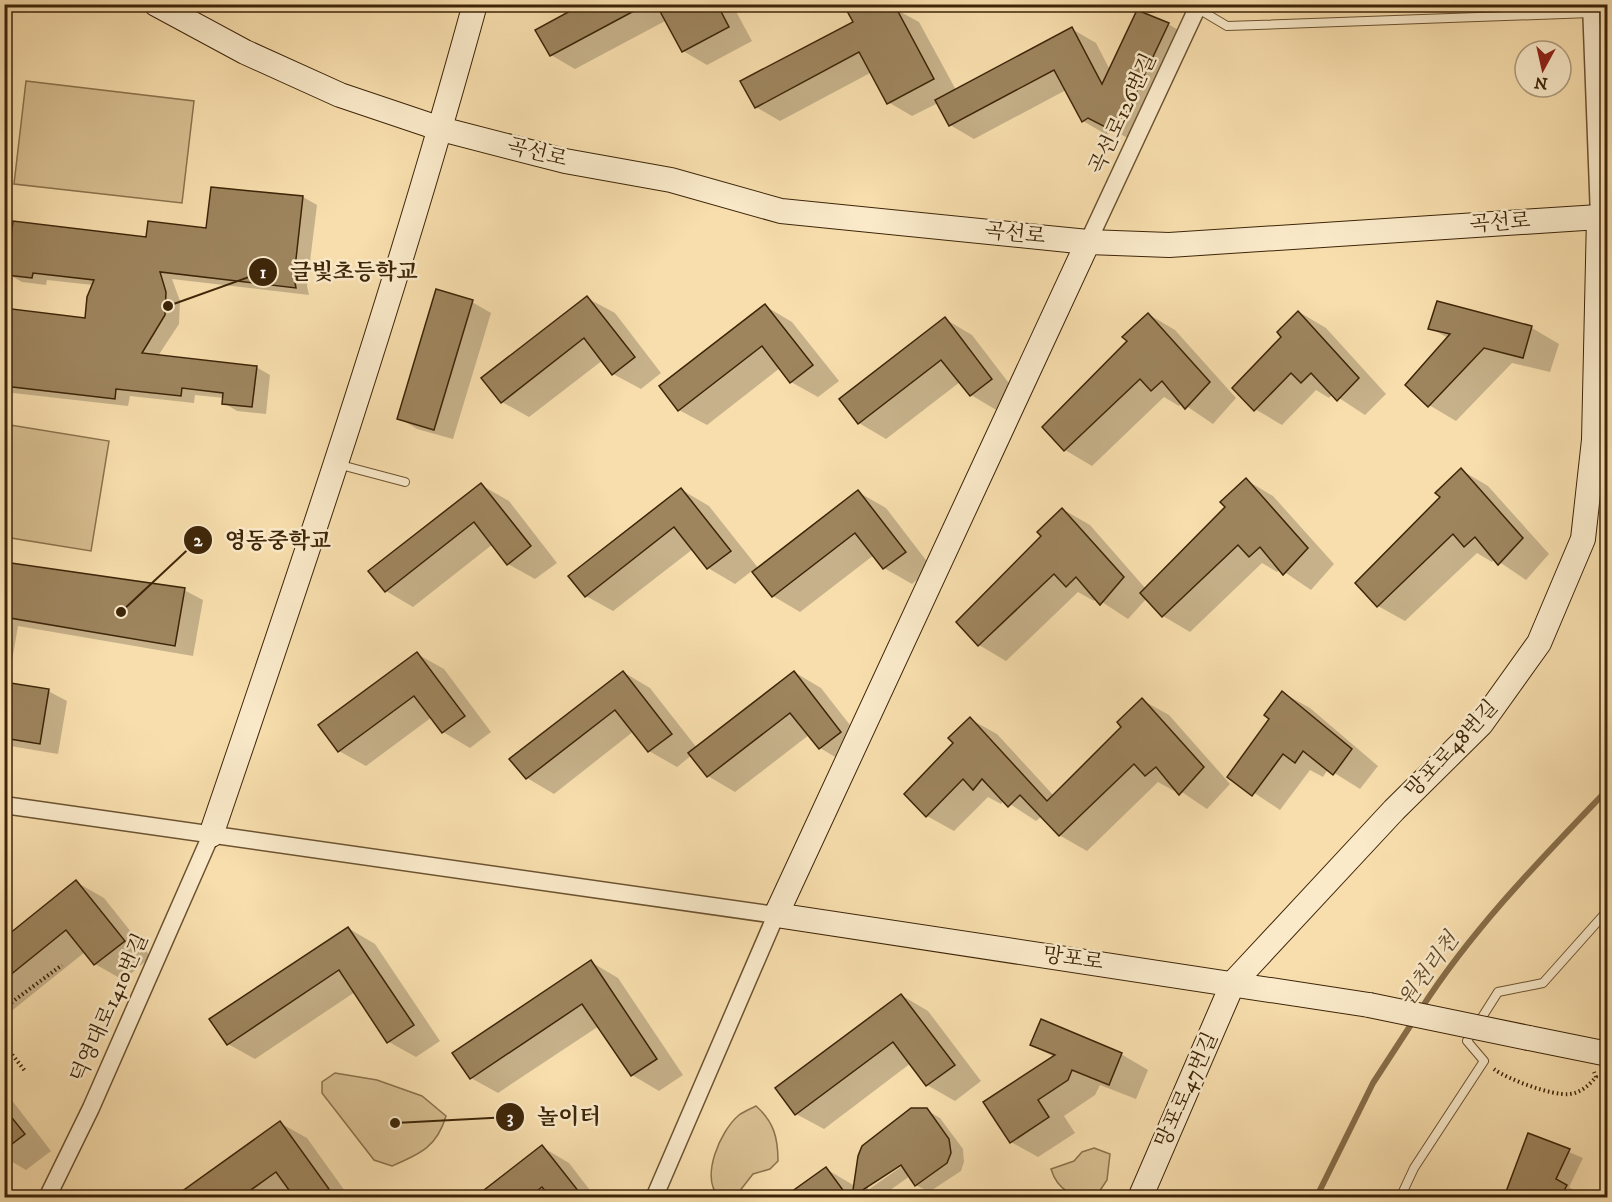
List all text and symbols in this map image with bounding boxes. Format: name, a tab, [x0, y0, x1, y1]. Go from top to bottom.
north arrow	[1513, 39, 1573, 99]
street label: 곡선로126번길	[1084, 49, 1162, 179]
text: N	[1533, 72, 1549, 94]
street label: 곡선로	[504, 133, 570, 173]
street label: 곡선로	[1469, 208, 1531, 238]
street label: 곡선로	[983, 218, 1047, 250]
callout: 글빛초등학교	[248, 252, 429, 292]
text: 글빛초등학교	[290, 259, 418, 286]
text: 1	[260, 262, 267, 284]
callout: 영동중학교	[183, 520, 344, 560]
text: 영동중학교	[225, 528, 331, 555]
text: 2	[194, 530, 204, 552]
street label: 망포로48번길	[1400, 695, 1504, 803]
water label: 원천리천	[1393, 926, 1466, 1012]
street label: 덕영대로1410번길	[65, 929, 155, 1087]
street label: 망포로	[1041, 942, 1105, 976]
street label: 망포로47번길	[1150, 1028, 1224, 1152]
callout: 놀이터	[495, 1097, 613, 1137]
text: 놀이터	[537, 1104, 601, 1131]
text: 3	[507, 1107, 514, 1129]

